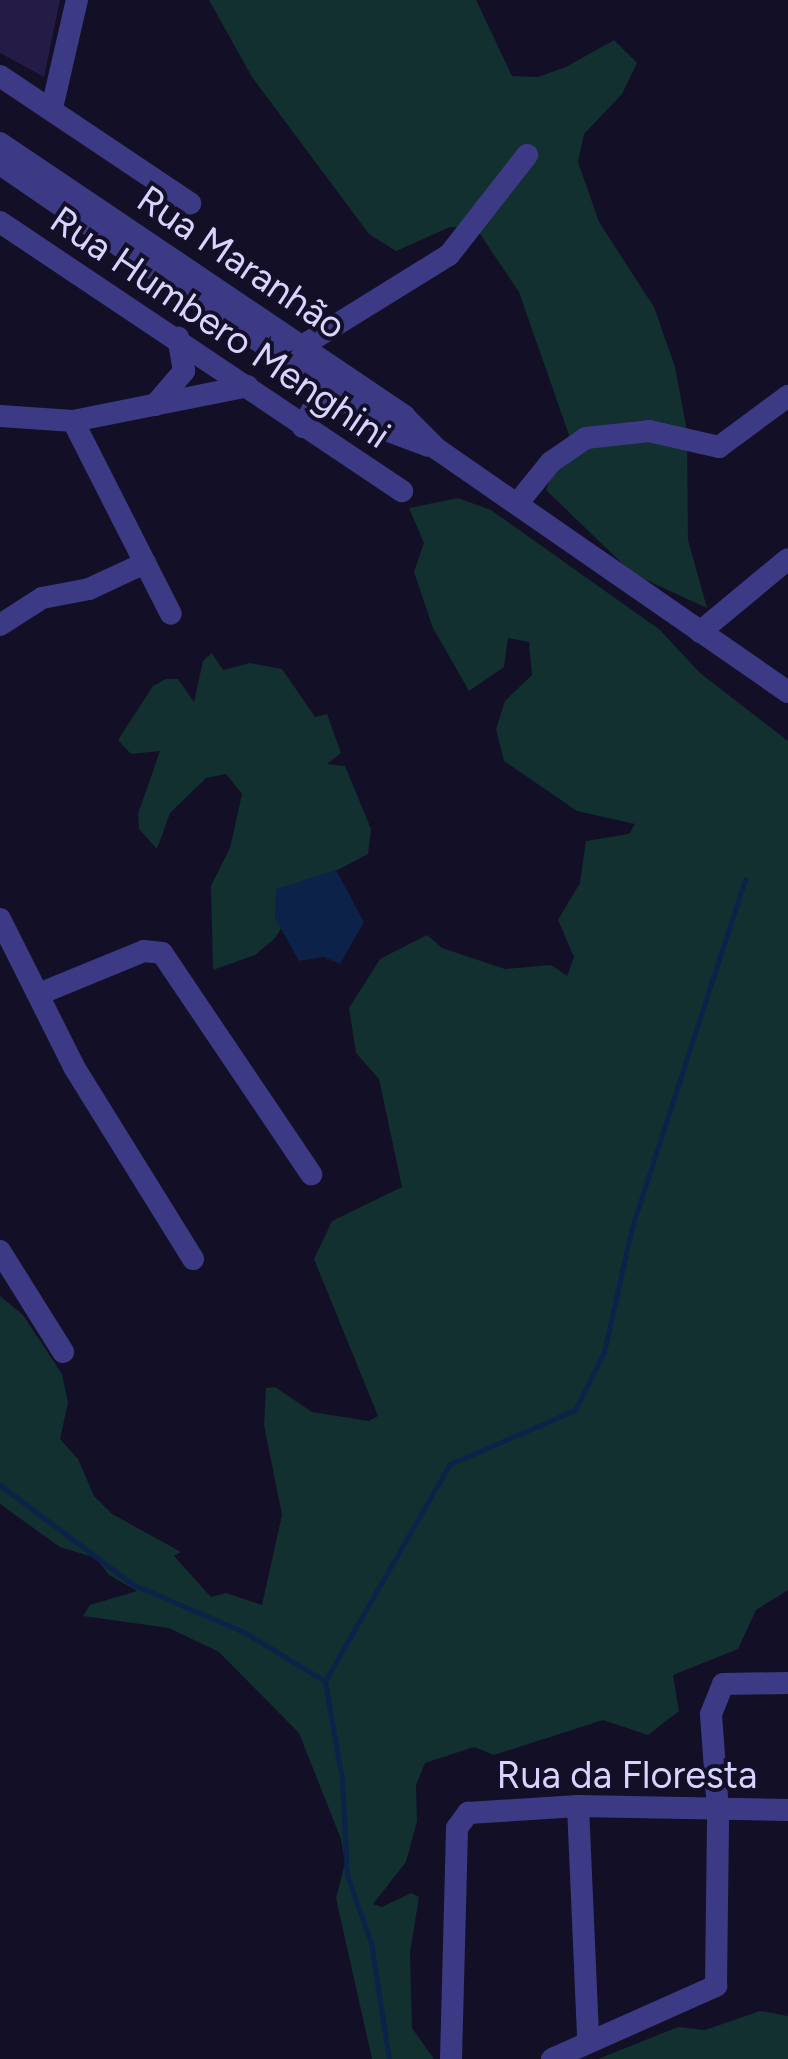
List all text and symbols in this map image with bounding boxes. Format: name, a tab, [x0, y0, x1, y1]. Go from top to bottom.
street label: Rua Maranhão	[128, 177, 354, 349]
street label: Rua Humbero Menghini	[42, 197, 398, 459]
street label: Rua da Floresta	[497, 1753, 757, 1799]

